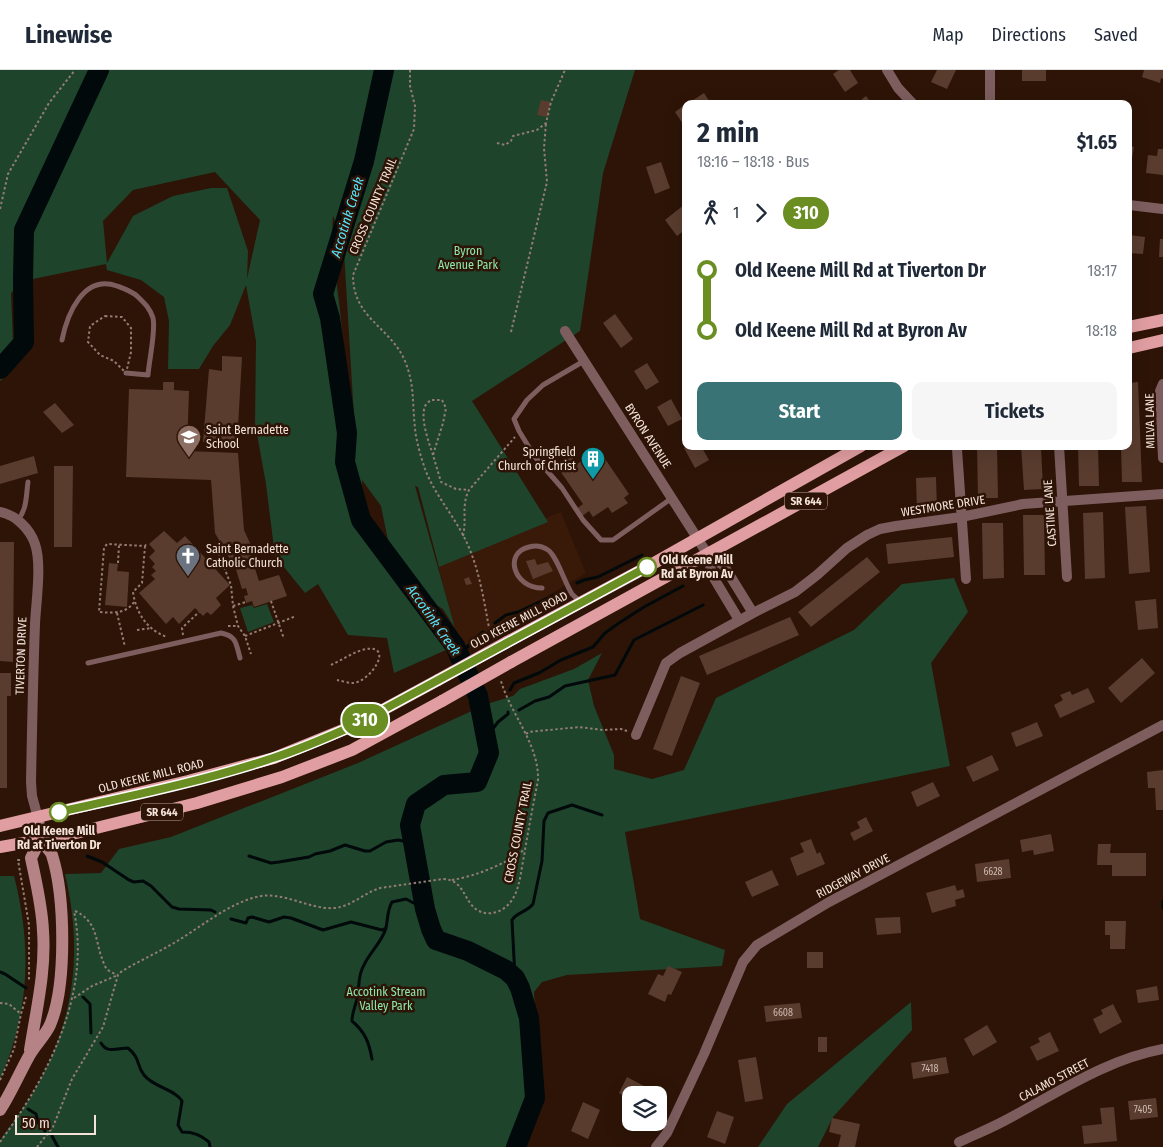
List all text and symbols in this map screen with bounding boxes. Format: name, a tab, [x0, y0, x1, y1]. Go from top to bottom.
text: Linewise	[25, 21, 113, 49]
text: Map	[932, 24, 964, 46]
text: Directions	[992, 24, 1066, 46]
text: Saved	[1094, 24, 1138, 46]
text: 2 min	[697, 116, 759, 149]
text: $1.65	[1077, 131, 1117, 154]
text: 18:16 – 18:18 · Bus	[697, 152, 809, 171]
street label: CROSS COUNTY TRAIL	[346, 155, 400, 256]
water label: Accotink Creek	[327, 175, 368, 260]
icon: walk	[697, 199, 725, 227]
icon: forward	[747, 199, 775, 227]
text: 310	[793, 202, 819, 224]
text: 1	[733, 203, 739, 222]
park label: Byron Avenue Park	[438, 244, 498, 272]
text: Old Keene Mill Rd at Tiverton Dr	[735, 259, 986, 282]
text: 18:17	[1087, 261, 1117, 280]
text: Old Keene Mill Rd at Byron Av	[735, 319, 967, 342]
text: 18:18	[1086, 321, 1117, 340]
button: Start	[697, 382, 902, 440]
button: Tickets	[912, 382, 1117, 440]
street label: MILVA LANE	[1143, 393, 1157, 449]
street label: BYRON AVENUE	[622, 401, 674, 471]
place label: Saint Bernadette School	[206, 423, 289, 451]
school or university icon: Saint Bernadette School	[176, 424, 202, 458]
place label: Springfield Church of Christ	[498, 445, 576, 473]
building icon: Springfield Church of Christ	[580, 446, 606, 480]
street label: CASTINE LANE	[1041, 479, 1059, 547]
road number: SR 644	[785, 492, 827, 510]
street label: WESTMORE DRIVE	[900, 492, 986, 520]
place label: Saint Bernadette Catholic Church	[206, 542, 289, 570]
church icon: Saint Bernadette Catholic Church	[175, 543, 201, 577]
place label: Old Keene Mill Rd at Byron Av	[661, 553, 734, 581]
marker: Old Keene Mill Rd at Byron Av	[637, 557, 657, 577]
water label: Accotink Creek	[402, 581, 464, 659]
street label: OLD KEENE MILL ROAD	[468, 588, 570, 652]
street label: TIVERTON DRIVE	[13, 616, 29, 695]
line badge: 310	[336, 704, 394, 736]
text: 310	[352, 709, 378, 731]
street label: OLD KEENE MILL ROAD	[97, 756, 205, 796]
street label: CROSS COUNTY TRAIL	[501, 779, 535, 884]
marker: Old Keene Mill Rd at Tiverton Dr	[49, 802, 69, 822]
road number: SR 644	[141, 804, 183, 820]
place label: Old Keene Mill Rd at Tiverton Dr	[17, 824, 102, 852]
street label: RIDGEWAY DRIVE	[814, 851, 892, 901]
house number: 6628	[983, 866, 1003, 878]
park label: Accotink Stream Valley Park	[347, 985, 425, 1013]
house number: 6608	[773, 1007, 793, 1019]
street label: CALAMO STREET	[1017, 1055, 1092, 1104]
house number: 7418	[922, 1063, 938, 1075]
map controls	[622, 1086, 667, 1131]
button: layers	[622, 1086, 667, 1131]
house number: 7405	[1134, 1104, 1153, 1116]
scale bar	[15, 1112, 96, 1135]
text: 50 m	[22, 1115, 50, 1132]

